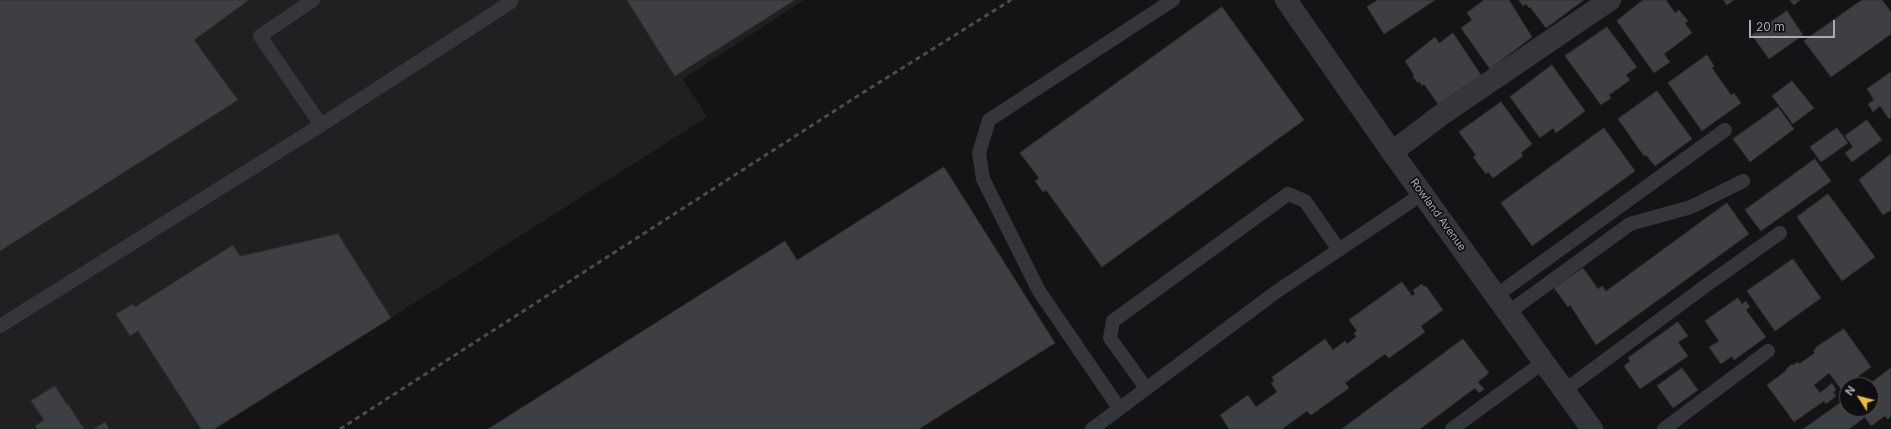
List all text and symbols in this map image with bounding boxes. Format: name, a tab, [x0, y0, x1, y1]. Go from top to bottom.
scale bar	[1751, 12, 1837, 38]
text: 20 m	[1756, 19, 1785, 34]
street label: Rowland Avenue	[1407, 176, 1469, 254]
north arrow	[1839, 377, 1879, 417]
text: N	[1842, 383, 1858, 398]

